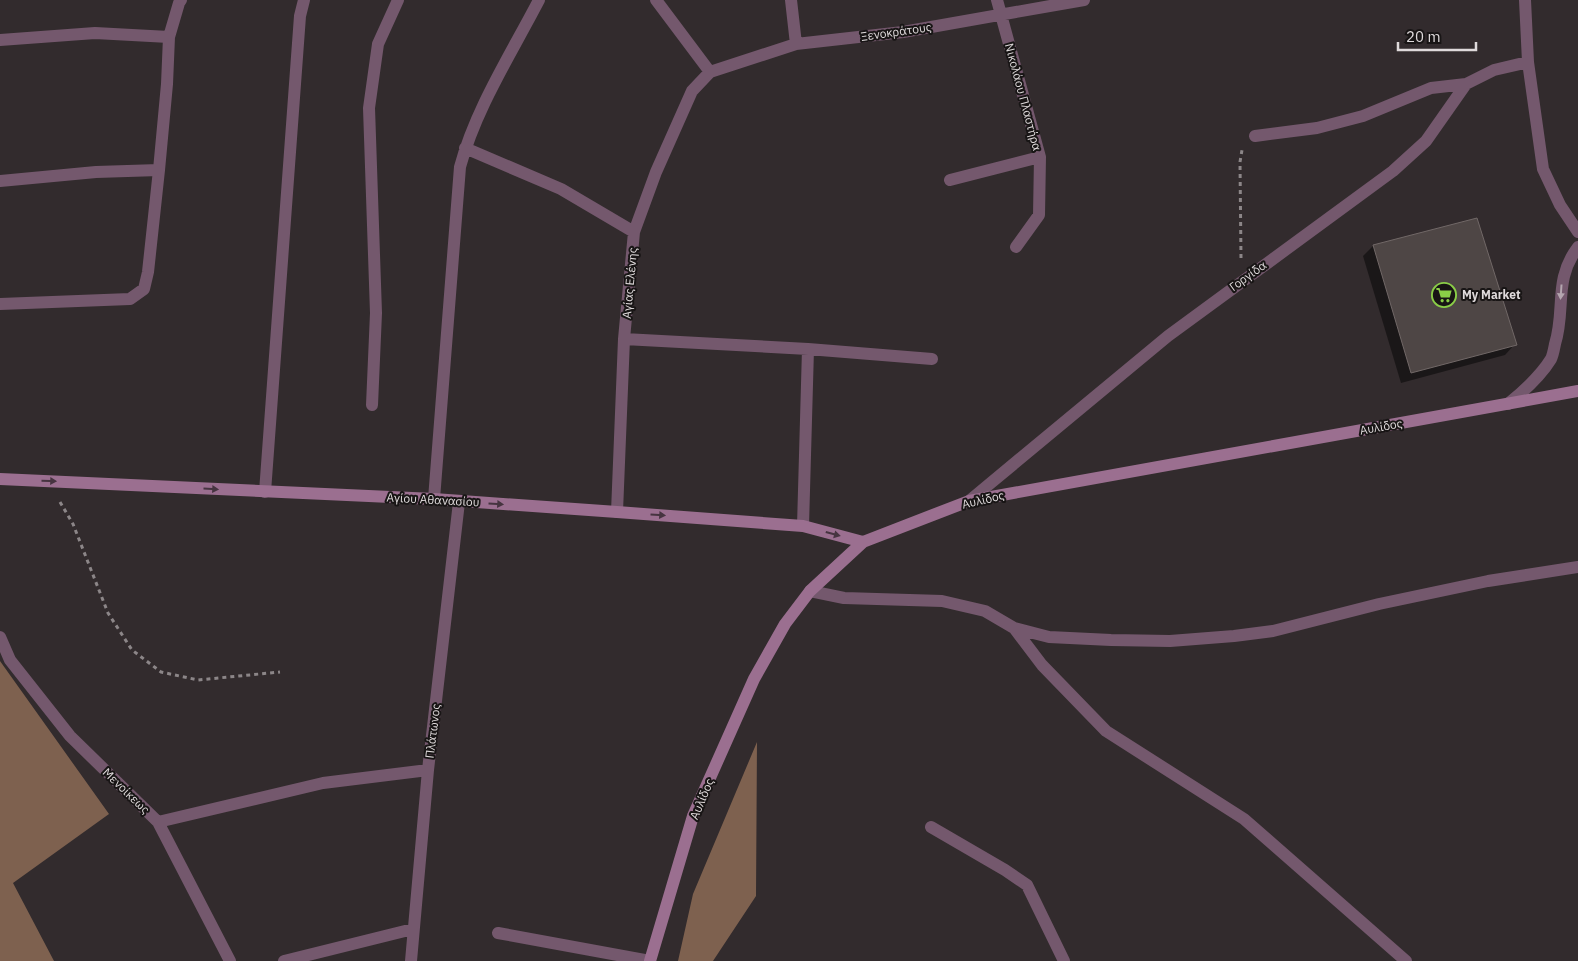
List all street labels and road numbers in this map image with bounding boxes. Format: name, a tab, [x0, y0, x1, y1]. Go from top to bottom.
street label: Ξενοκράτους	[859, 19, 933, 44]
street label: Νικολάου Πλαστήρα	[1002, 41, 1045, 153]
street label: Αγίας Ελένης	[619, 247, 640, 319]
street label: Γοργίδα	[1226, 257, 1269, 294]
street label: Αυλίδος	[1358, 415, 1404, 438]
street label: Αυλίδος	[960, 487, 1006, 512]
street label: Αγίου Αθανασίου	[386, 490, 480, 509]
street label: Πλάτωνος	[422, 703, 443, 759]
street label: Μενοίκεως	[100, 765, 153, 817]
street label: Αυλίδος	[686, 776, 717, 822]

